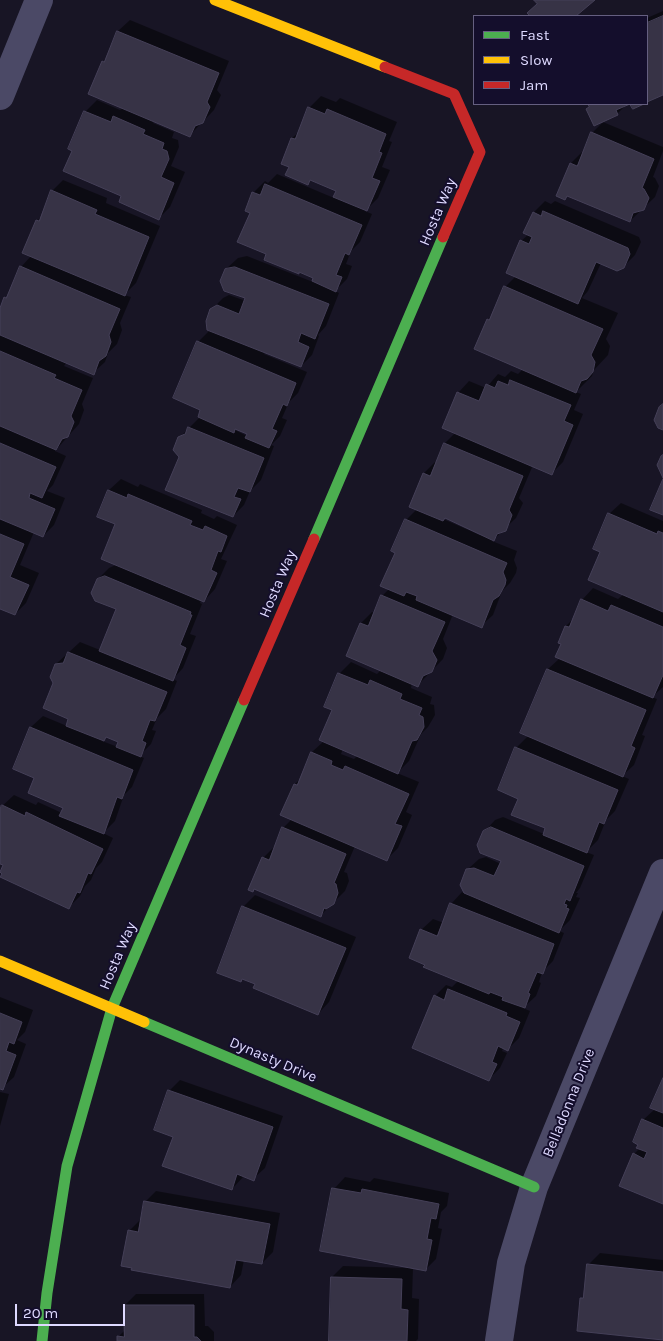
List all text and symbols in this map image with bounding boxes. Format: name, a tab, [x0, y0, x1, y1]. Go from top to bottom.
legend	[473, 15, 648, 105]
text: Fast	[520, 26, 549, 44]
text: Slow	[520, 51, 552, 69]
text: Jam	[520, 76, 548, 94]
street label: Hosta Way	[416, 175, 460, 249]
street label: Hosta Way	[256, 547, 300, 621]
street label: Hosta Way	[96, 919, 140, 993]
street label: Dynasty Drive	[227, 1033, 319, 1087]
street label: Belladonna Drive	[539, 1046, 599, 1160]
scale bar	[18, 1294, 128, 1326]
text: 20 m	[23, 1304, 58, 1322]

